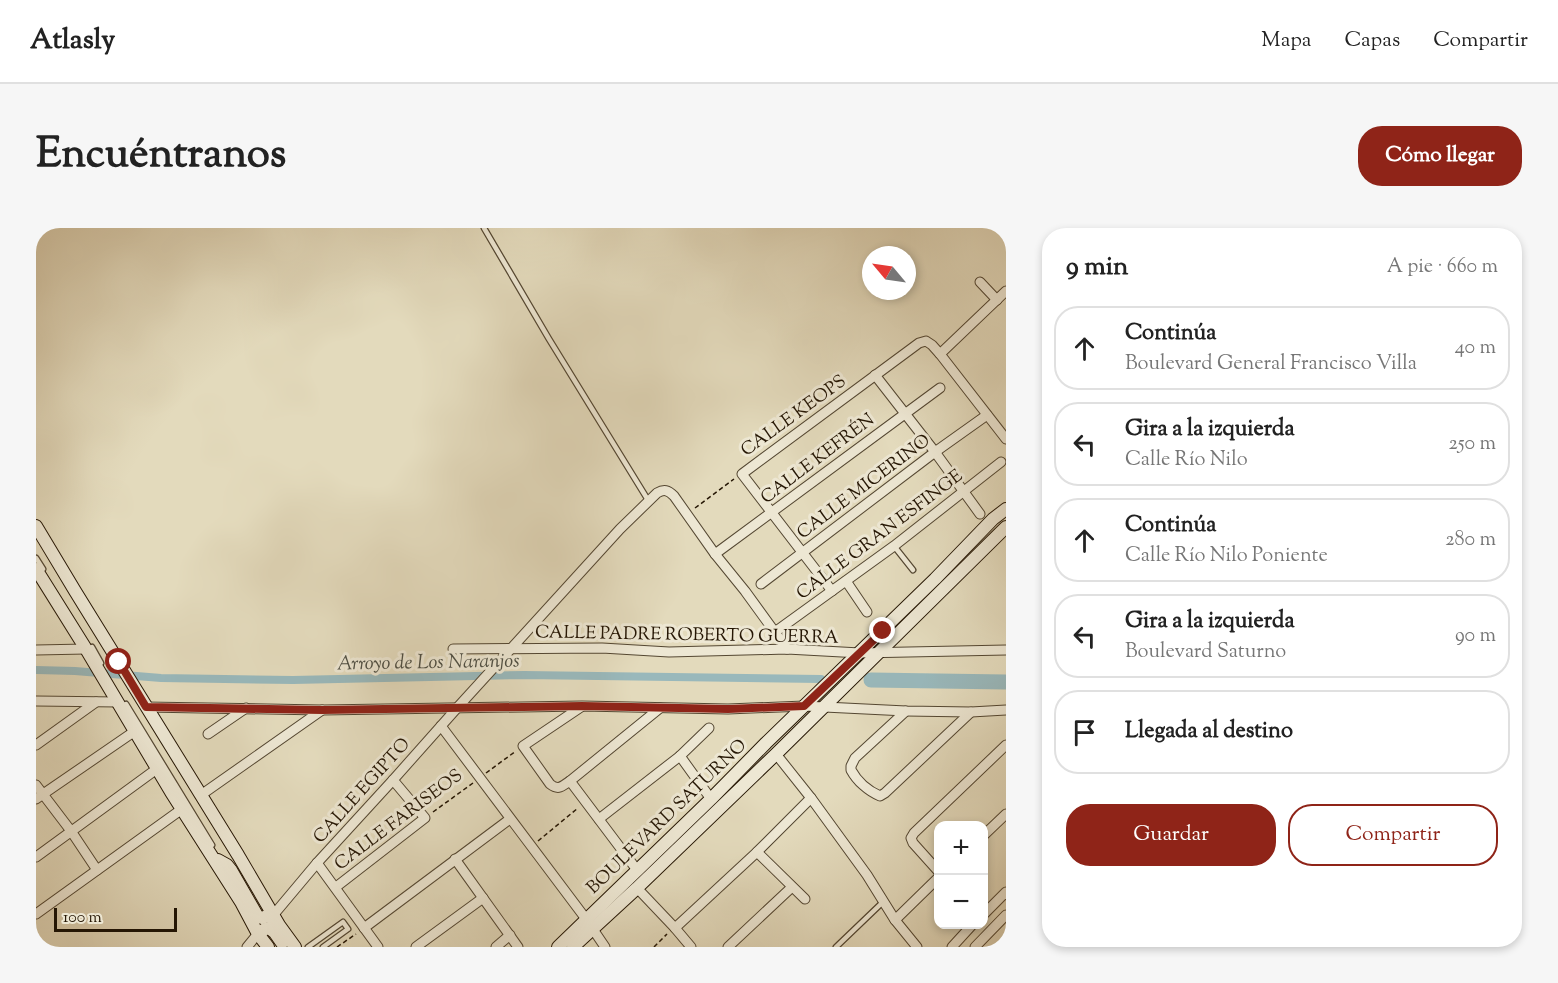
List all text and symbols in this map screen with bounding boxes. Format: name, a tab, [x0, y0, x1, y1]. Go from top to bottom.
text: Atlasly	[30, 21, 115, 61]
text: Mapa	[1261, 26, 1311, 56]
text: Capas	[1344, 26, 1400, 56]
text: Compartir	[1433, 26, 1528, 56]
text: Encuéntranos	[36, 126, 286, 186]
button: Cómo llegar	[1358, 126, 1522, 186]
north arrow	[862, 246, 916, 300]
text: 9 min	[1066, 249, 1128, 286]
text: A pie · 660 m	[1387, 253, 1498, 282]
text: Continúa	[1125, 318, 1216, 350]
icon: ahead	[1068, 332, 1101, 365]
text: 40 m	[1455, 334, 1496, 363]
text: Boulevard General Francisco Villa	[1125, 350, 1417, 379]
street label: CALLE KEOPS	[736, 369, 852, 464]
street label: CALLE KEFRÉN	[756, 408, 881, 511]
text: Gira a la izquierda	[1125, 414, 1295, 446]
icon: left	[1068, 428, 1101, 461]
street label: CALLE MICERINO	[792, 429, 936, 546]
text: 250 m	[1448, 430, 1496, 459]
text: Calle Río Nilo	[1125, 446, 1248, 475]
street label: CALLE GRAN ESFINGE	[791, 464, 969, 607]
text: Continúa	[1125, 510, 1216, 542]
icon: ahead	[1068, 524, 1101, 557]
text: 280 m	[1445, 526, 1496, 555]
text: Calle Río Nilo Poniente	[1125, 542, 1328, 571]
text: Gira a la izquierda	[1125, 606, 1295, 638]
route end	[869, 617, 895, 643]
street label: CALLE PADRE ROBERTO GUERRA	[535, 620, 839, 652]
icon: left	[1068, 620, 1101, 653]
text: 90 m	[1455, 622, 1496, 651]
text: Boulevard Saturno	[1125, 638, 1286, 667]
water label: Arroyo de Los Naranjos	[336, 647, 520, 680]
route start	[105, 648, 131, 674]
icon: arrive	[1068, 716, 1101, 749]
text: Llegada al destino	[1125, 716, 1293, 748]
street label: CALLE EGIPTO	[308, 733, 417, 850]
street label: BOULEVARD SATURNO	[581, 734, 753, 901]
street label: CALLE FARISEOS	[330, 764, 469, 878]
button: Guardar	[1066, 804, 1276, 866]
button: Compartir	[1288, 804, 1498, 866]
map controls	[934, 821, 988, 929]
button: +	[934, 821, 988, 875]
button: −	[934, 875, 988, 929]
scale bar	[54, 905, 177, 932]
text: 100 m	[63, 907, 102, 930]

